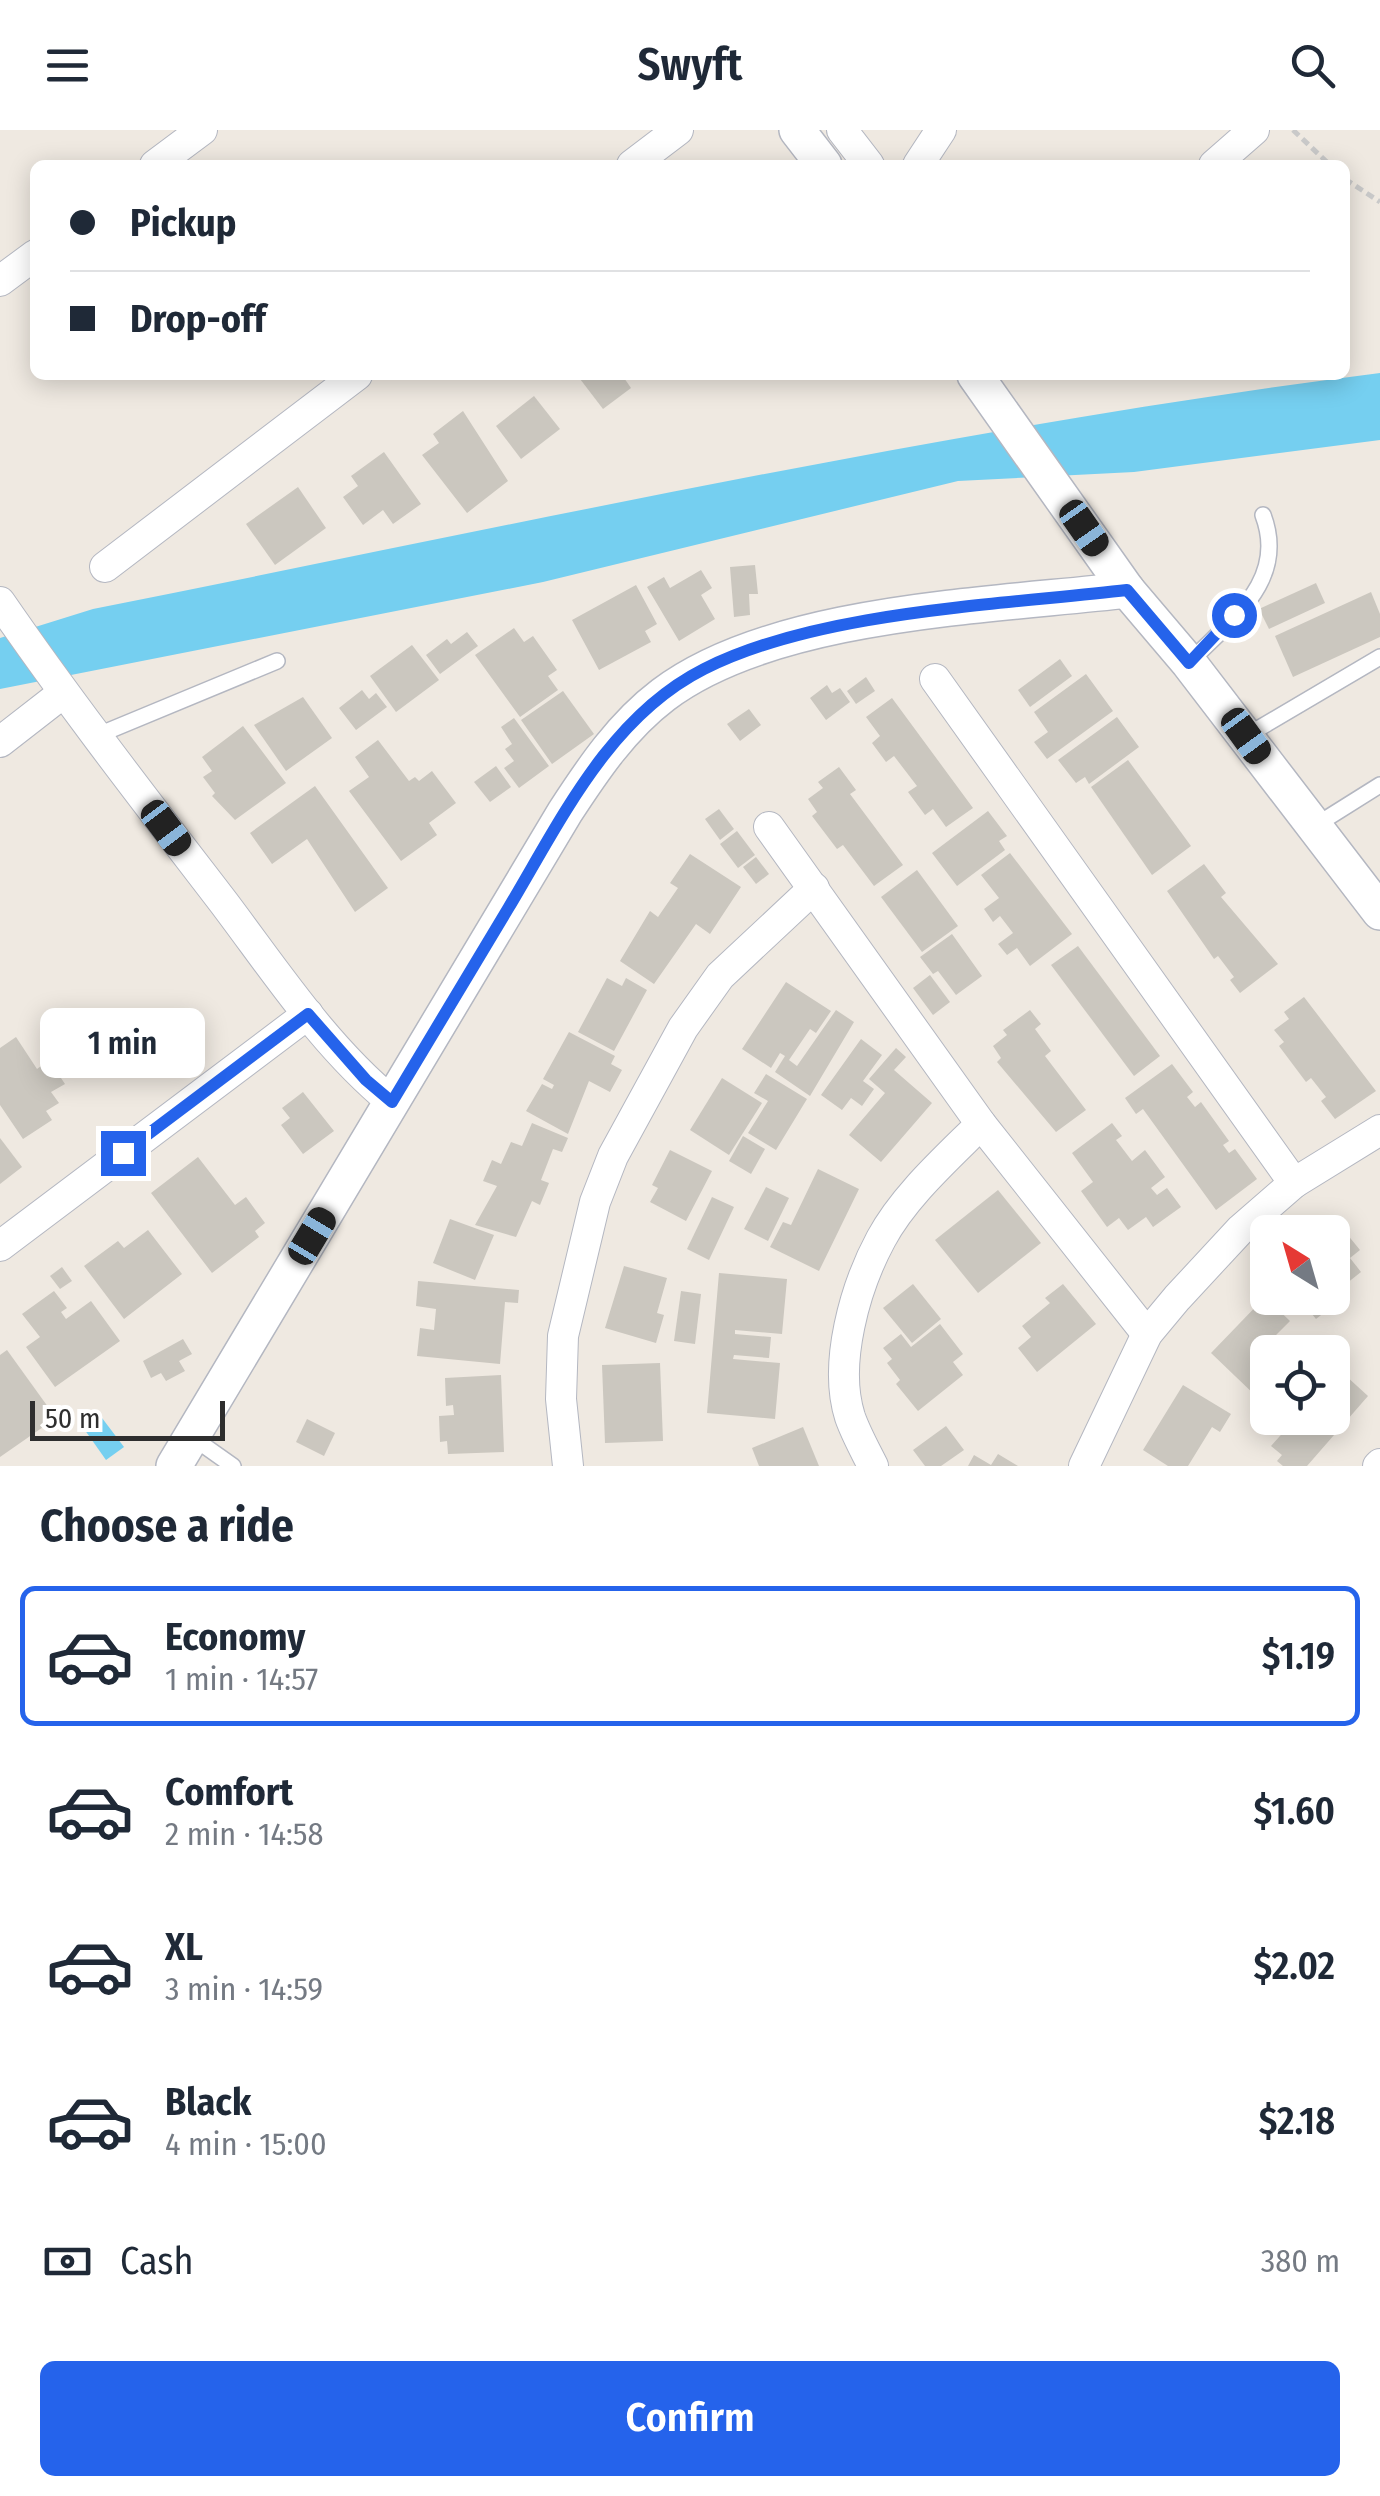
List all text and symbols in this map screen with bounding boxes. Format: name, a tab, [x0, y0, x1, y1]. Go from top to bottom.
icon: menu	[40, 38, 95, 93]
text: Swyft	[638, 38, 743, 92]
icon: search	[1285, 38, 1340, 93]
text: Pickup	[130, 200, 236, 246]
text: Drop-off	[130, 296, 266, 342]
car	[1055, 495, 1113, 561]
route start	[1212, 593, 1257, 638]
car	[1216, 703, 1276, 769]
car	[136, 795, 196, 861]
callout: 1 min	[41, 1008, 206, 1078]
text: 1 min	[88, 1024, 157, 1062]
route end	[101, 1131, 146, 1176]
car	[284, 1203, 340, 1269]
north arrow	[1250, 1215, 1350, 1315]
map controls	[1250, 1215, 1350, 1435]
button: locate	[1250, 1335, 1350, 1435]
scale bar	[30, 1396, 225, 1440]
text: 50 m	[45, 1402, 101, 1435]
text: Choose a ride	[40, 1499, 294, 1553]
icon: car	[45, 1611, 135, 1701]
text: Economy	[165, 1614, 305, 1660]
text: $1.19	[1262, 1633, 1335, 1679]
text: 1 min · 14:57	[165, 1660, 318, 1698]
icon: car	[45, 1766, 135, 1856]
text: Comfort	[165, 1769, 293, 1815]
text: $1.60	[1253, 1788, 1335, 1834]
text: 2 min · 14:58	[165, 1815, 324, 1853]
icon: car	[45, 1921, 135, 2011]
text: XL	[165, 1924, 203, 1970]
text: $2.02	[1253, 1943, 1335, 1989]
text: 3 min · 14:59	[165, 1970, 323, 2008]
icon: car	[45, 2076, 135, 2166]
text: Black	[165, 2079, 251, 2125]
text: $2.18	[1259, 2098, 1335, 2144]
text: 4 min · 15:00	[165, 2125, 327, 2163]
icon: cash	[40, 2234, 95, 2289]
text: Cash	[120, 2238, 194, 2284]
text: 380 m	[1261, 2242, 1340, 2280]
button: Confirm	[40, 2361, 1340, 2476]

